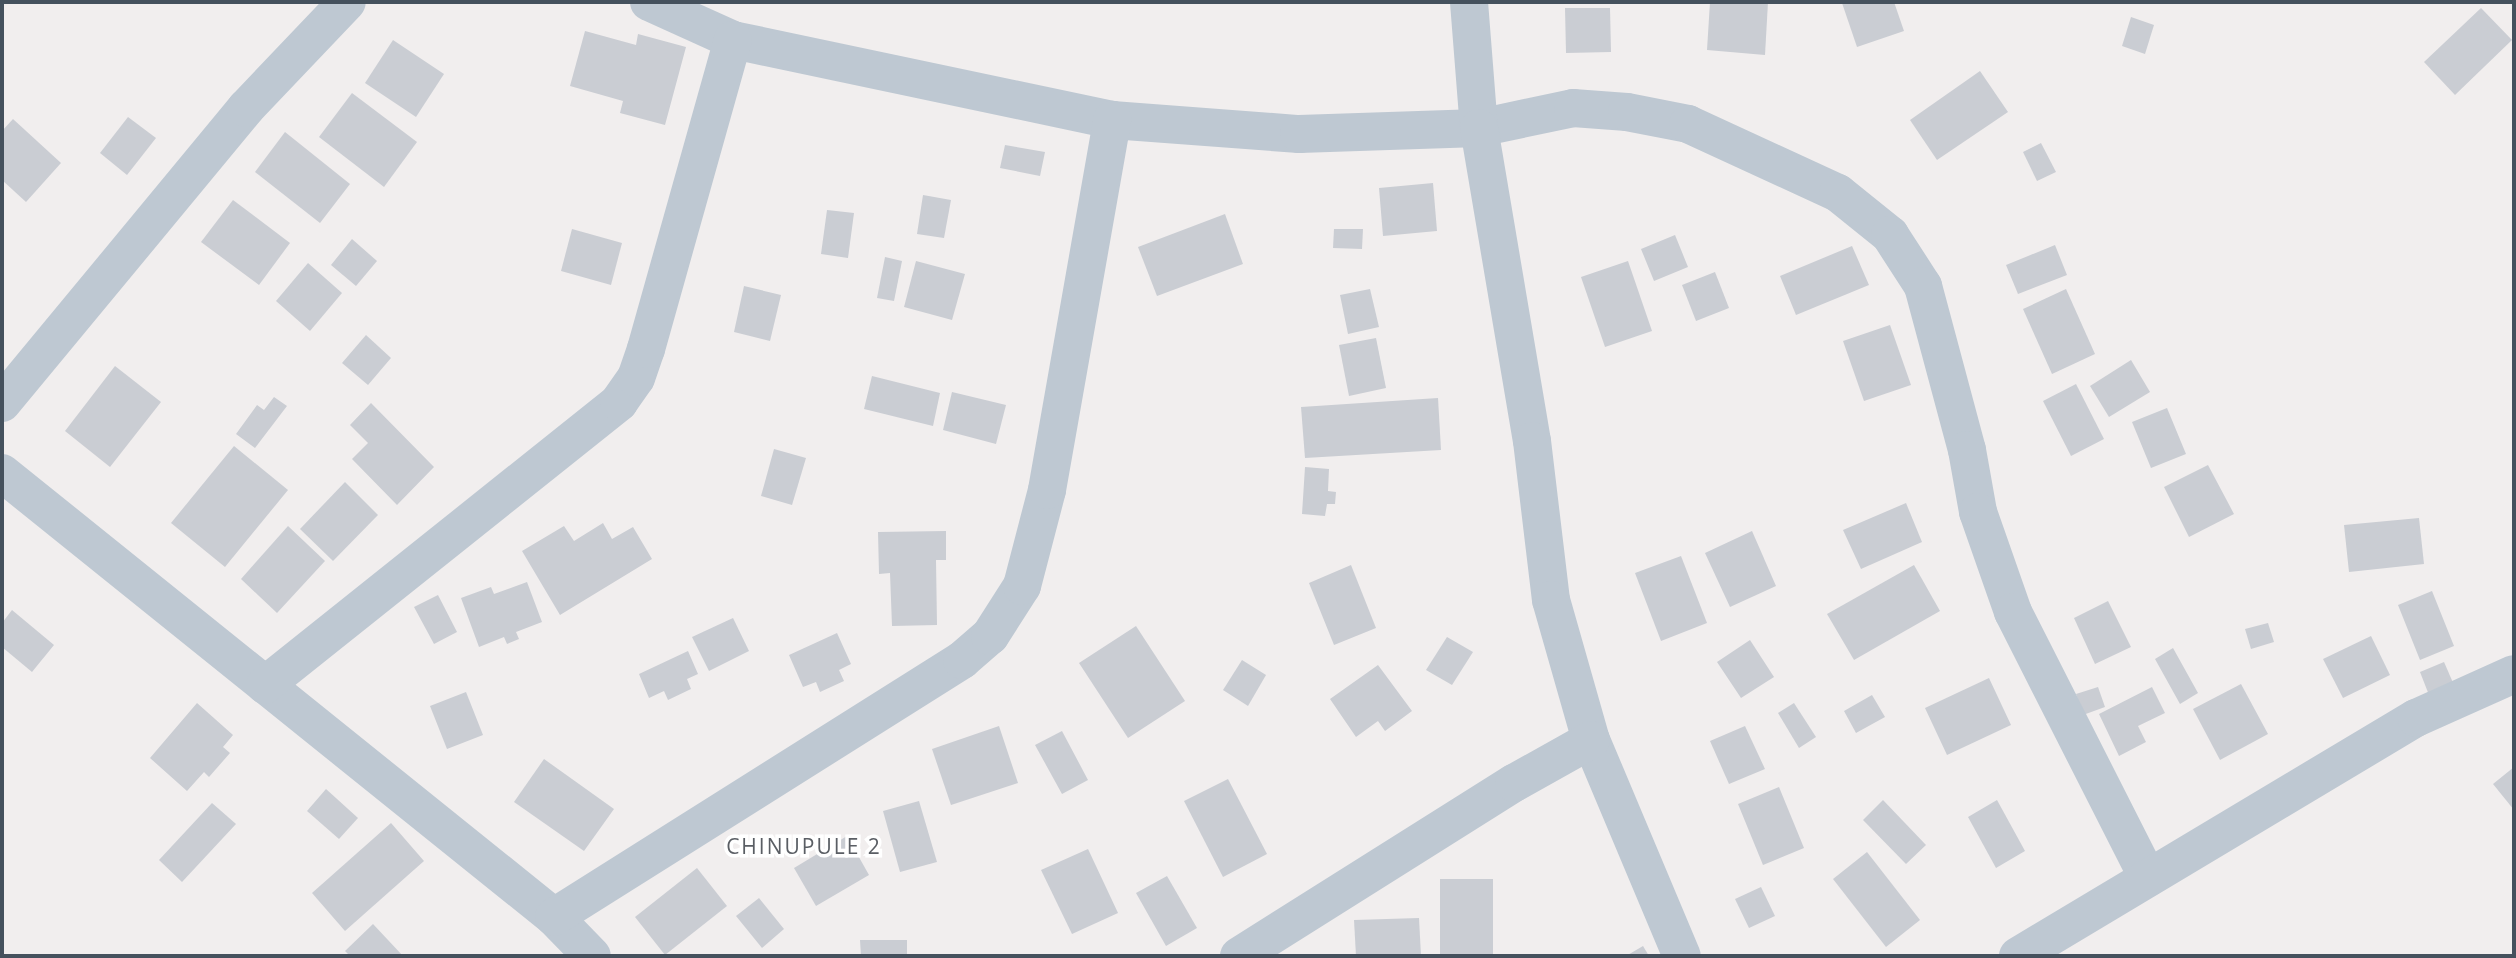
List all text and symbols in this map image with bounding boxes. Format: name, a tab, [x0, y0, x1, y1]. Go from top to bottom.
district label: CHINUPULE 2	[728, 833, 880, 859]

